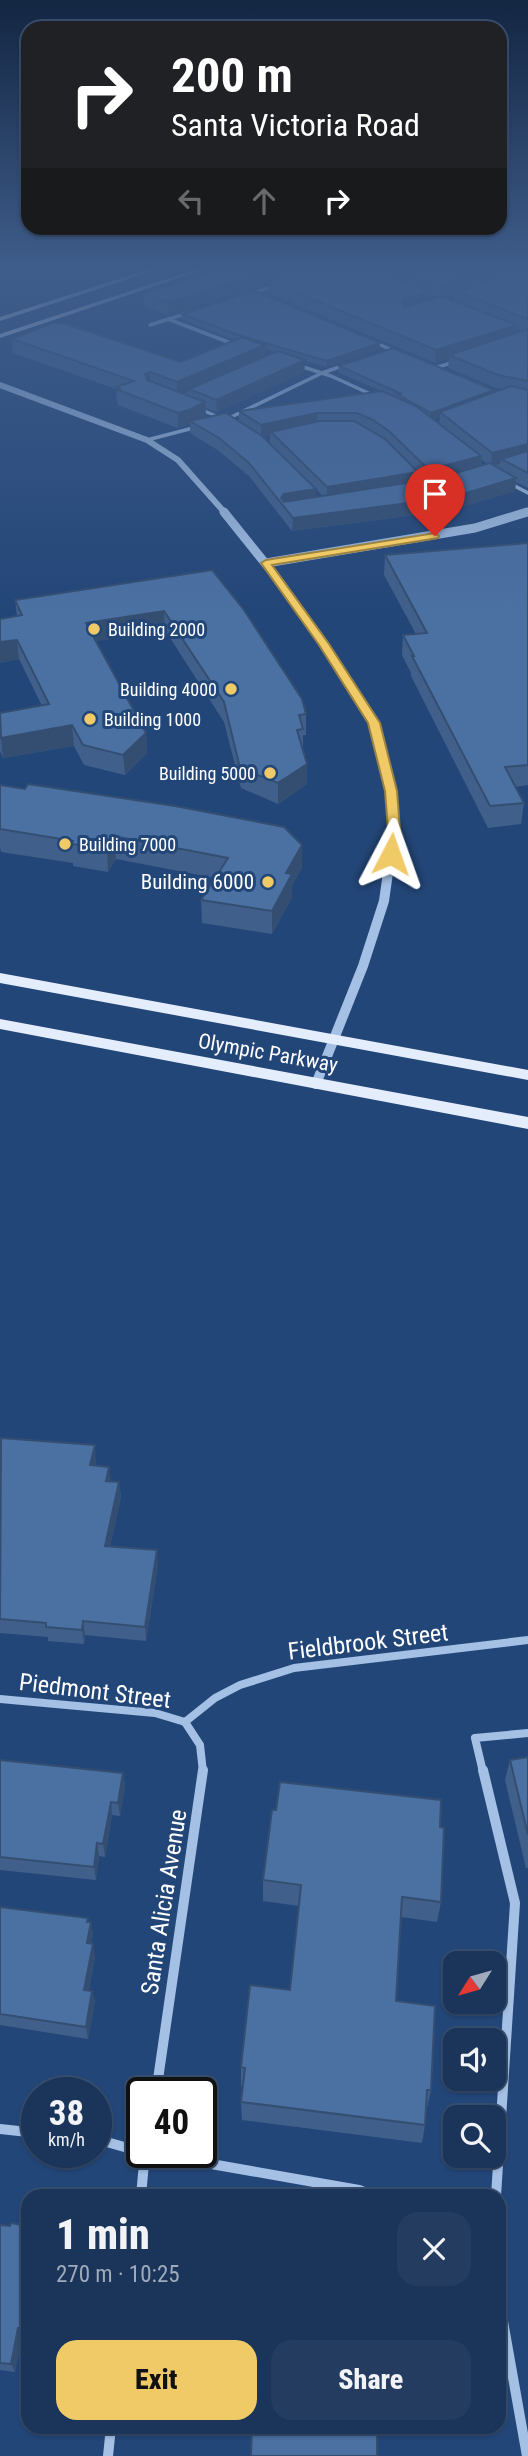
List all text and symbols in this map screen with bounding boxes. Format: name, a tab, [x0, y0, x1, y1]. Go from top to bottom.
text: 200 m	[171, 47, 293, 104]
icon: right	[56, 49, 147, 140]
text: Santa Victoria Road	[171, 106, 420, 144]
icon: left	[172, 182, 210, 220]
icon: ahead	[245, 182, 283, 220]
icon: right	[318, 182, 356, 220]
pin	[405, 464, 465, 536]
icon: arrive	[416, 475, 454, 513]
place label: Building 2000	[108, 619, 205, 640]
marker: Building 2000	[86, 621, 102, 637]
place label: Building 4000	[120, 679, 217, 700]
marker: Building 4000	[223, 681, 239, 697]
place label: Building 1000	[104, 709, 201, 730]
marker: Building 1000	[82, 711, 98, 727]
place label: Building 5000	[159, 763, 256, 784]
marker: Building 5000	[262, 765, 278, 781]
position arrow	[354, 817, 428, 891]
place label: Building 7000	[79, 834, 176, 855]
marker: Building 7000	[57, 836, 73, 852]
place label: Building 6000	[141, 870, 254, 894]
marker: Building 6000	[260, 874, 276, 890]
street label: Olympic Parkway	[196, 1029, 340, 1077]
street label: Fieldbrook Street	[286, 1618, 450, 1666]
street label: Piedmont Street	[18, 1668, 172, 1714]
street label: Santa Alicia Avenue	[136, 1807, 192, 1997]
north arrow	[443, 1951, 506, 2014]
map controls	[443, 1951, 506, 2168]
button: sound	[443, 2028, 506, 2091]
speed limit sign: 40	[126, 2077, 217, 2168]
text: 38	[49, 2093, 84, 2134]
button: search	[443, 2105, 506, 2168]
text: km/h	[48, 2129, 85, 2150]
text: 1 min	[56, 2210, 150, 2259]
button: close	[397, 2212, 471, 2286]
text: 270 m · 10:25	[56, 2261, 180, 2288]
button: Exit	[56, 2340, 257, 2420]
button: Share	[271, 2340, 471, 2420]

